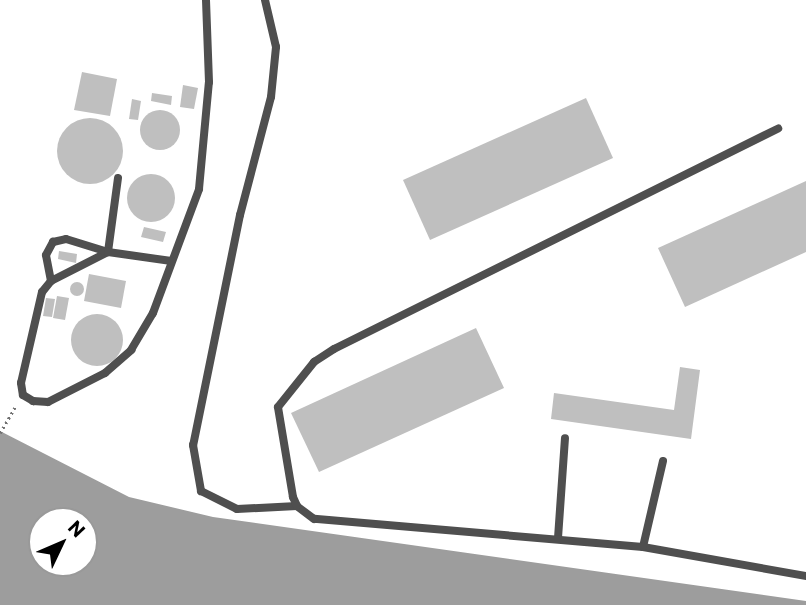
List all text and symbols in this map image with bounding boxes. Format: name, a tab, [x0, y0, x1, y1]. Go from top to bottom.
north arrow	[28, 507, 98, 577]
text: N	[64, 515, 90, 542]

